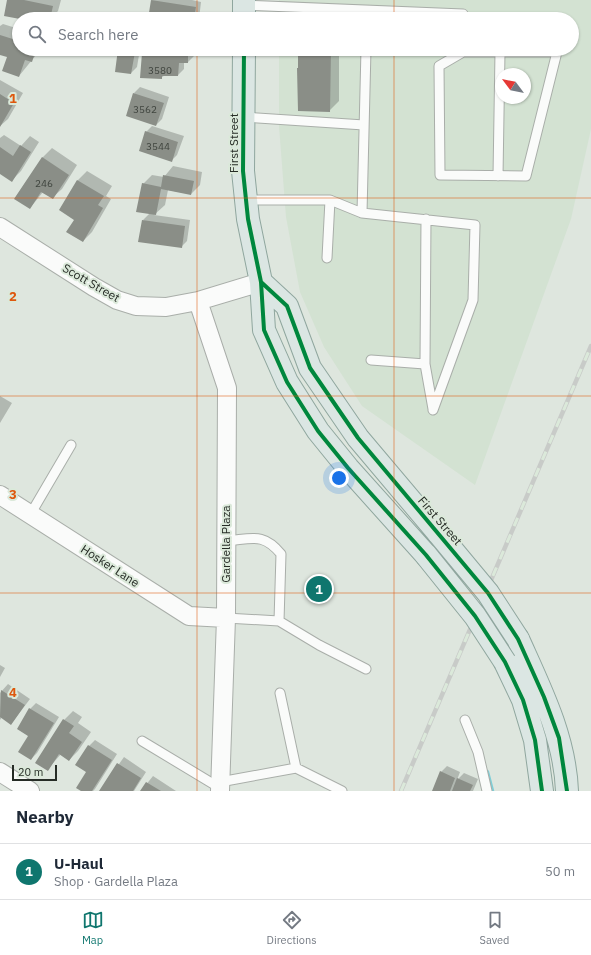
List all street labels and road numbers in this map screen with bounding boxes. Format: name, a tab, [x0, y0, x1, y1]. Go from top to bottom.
street label: First Street	[226, 113, 241, 173]
street label: Scott Street	[60, 260, 123, 305]
street label: First Street	[415, 493, 466, 548]
street label: Gardella Plaza	[218, 505, 233, 583]
street label: Hosker Lane	[78, 541, 143, 590]

